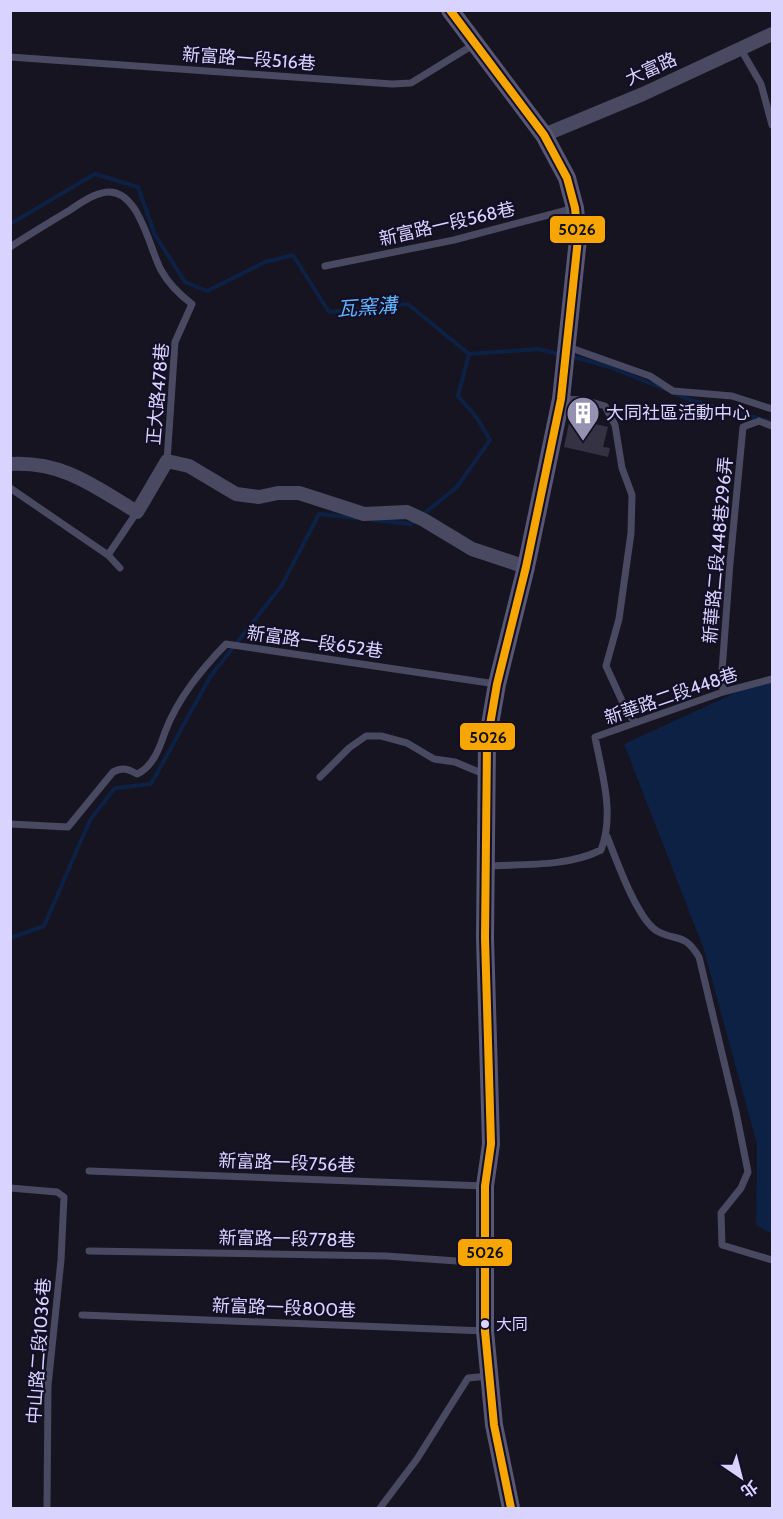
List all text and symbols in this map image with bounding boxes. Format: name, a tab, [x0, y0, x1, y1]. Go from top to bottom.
street label: 新富路一段516巷	[181, 43, 317, 75]
street label: 大富路	[622, 48, 680, 90]
street label: 新富路一段568巷	[377, 198, 517, 250]
line badge: 5026	[549, 215, 606, 244]
text: 5026	[558, 220, 596, 239]
water label: 瓦窯溝	[336, 293, 401, 321]
street label: 正大路478巷	[143, 342, 173, 446]
building icon: 大同社區活動中心	[565, 395, 601, 442]
place label: 大同社區活動中心	[606, 402, 750, 424]
street label: 新華路二段448巷296弄	[699, 456, 737, 644]
street label: 新富路一段652巷	[245, 622, 385, 662]
street label: 新華路二段448巷	[601, 663, 741, 729]
line badge: 5026	[459, 722, 516, 751]
text: 5026	[469, 728, 507, 747]
street label: 新富路一段756巷	[218, 1150, 356, 1176]
street label: 新富路一段778巷	[218, 1227, 356, 1251]
line badge: 5026	[457, 1238, 513, 1267]
text: 5026	[466, 1243, 504, 1262]
street label: 中山路二段1036巷	[23, 1277, 55, 1425]
street label: 新富路一段800巷	[212, 1294, 356, 1322]
place label: 大同	[496, 1315, 528, 1334]
marker: 大同	[479, 1318, 491, 1330]
north arrow	[711, 1447, 771, 1507]
text: 北	[737, 1477, 761, 1501]

